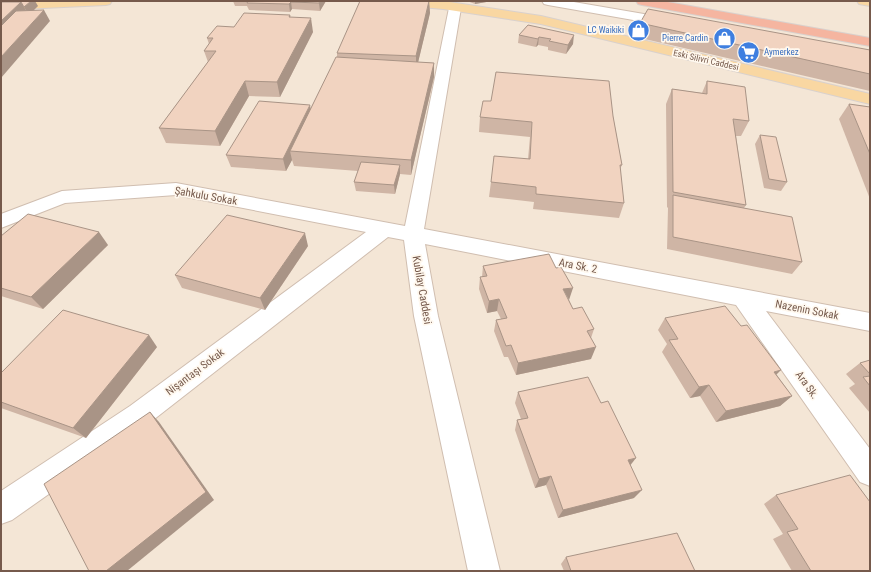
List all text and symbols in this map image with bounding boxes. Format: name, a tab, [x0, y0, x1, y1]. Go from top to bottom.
shop icon: LC Waikiki	[626, 17, 652, 43]
place label: LC Waikiki	[588, 25, 624, 35]
shop icon: Pierre Cardin	[711, 25, 737, 51]
place label: Pierre Cardin	[662, 33, 708, 43]
supermarket icon: Aymerkez	[736, 39, 762, 65]
place label: Aymerkez	[764, 47, 799, 57]
street label: Eski Silivri Caddesi	[672, 48, 740, 72]
street label: Şahkulu Sokak	[174, 184, 238, 208]
street label: Kubilay Caddesi	[410, 255, 434, 325]
street label: Ara Sk. 2	[558, 256, 598, 276]
street label: Nazenin Sokak	[774, 298, 840, 323]
street label: Nişantaşı Sokak	[163, 346, 227, 398]
street label: Ara Sk.	[793, 369, 821, 401]

